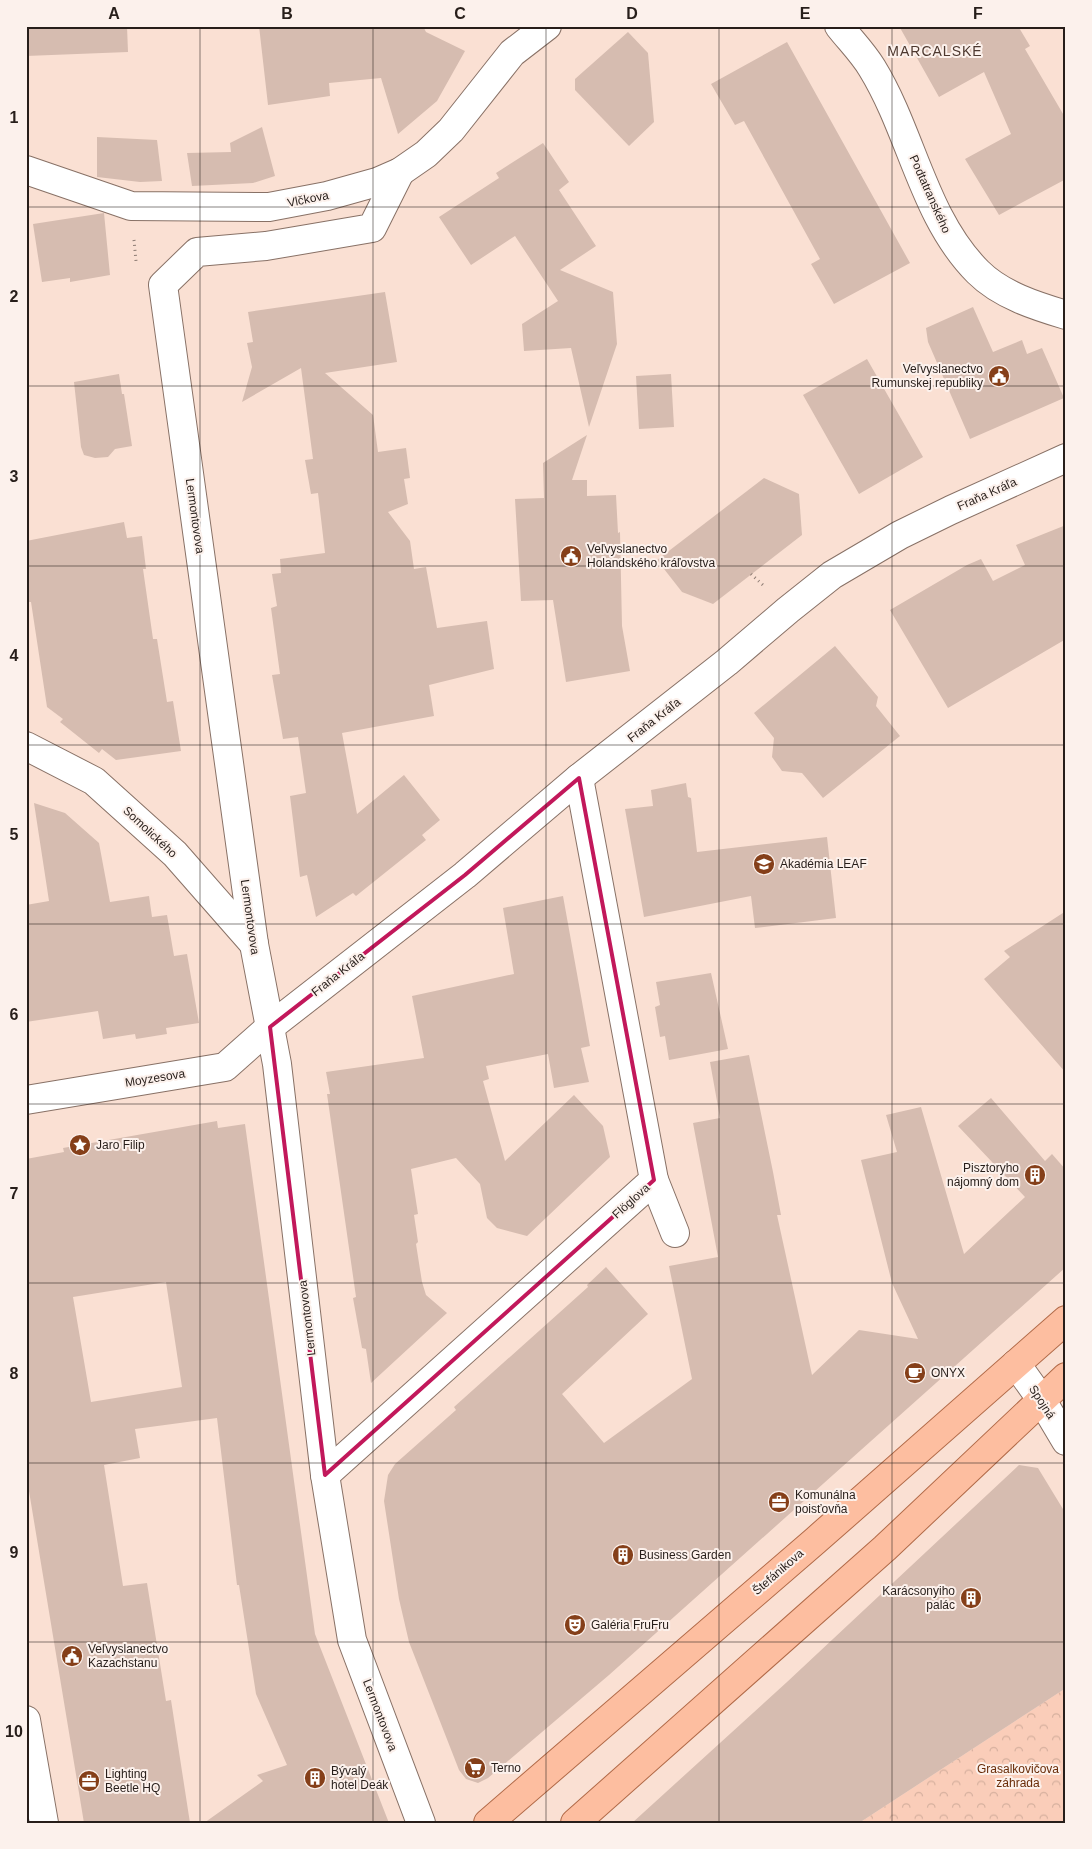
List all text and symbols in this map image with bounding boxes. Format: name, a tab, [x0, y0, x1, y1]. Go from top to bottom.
text: A	[108, 5, 120, 22]
text: B	[281, 5, 293, 22]
text: C	[454, 5, 466, 22]
text: D	[626, 5, 638, 22]
text: E	[800, 5, 811, 22]
text: F	[973, 5, 983, 22]
district label: MARCALSKÉ	[887, 43, 983, 59]
text: 1	[10, 109, 19, 126]
street label: Podtatranského	[907, 153, 954, 236]
street label: Vlčkova	[286, 188, 330, 210]
text: 2	[10, 288, 19, 305]
place label: Veľvyslanectvo Rumunskej republiky	[872, 362, 983, 390]
public building icon: Veľvyslanectvo Rumunskej republiky	[987, 364, 1011, 388]
text: 3	[10, 468, 19, 485]
street label: Fraňa Kráľa	[955, 475, 1019, 513]
street label: Lermontovova	[183, 477, 207, 555]
place label: Veľvyslanectvo Holandského kráľovstva	[587, 542, 716, 570]
public building icon: Veľvyslanectvo Holandského kráľovstva	[559, 544, 583, 568]
text: 4	[10, 647, 19, 664]
street label: Fraňa Kráľa	[625, 695, 684, 745]
street label: Somolického	[120, 803, 180, 861]
text: 5	[10, 826, 19, 843]
school or university icon: Akadémia LEAF	[752, 852, 776, 876]
place label: Akadémia LEAF	[780, 857, 867, 871]
street label: Lermontovova	[238, 878, 262, 956]
street label: Fraňa Kráľa	[309, 949, 368, 999]
text: 6	[10, 1006, 19, 1023]
street label: Moyzesova	[124, 1066, 186, 1090]
place icon: Jaro Filip	[68, 1133, 92, 1157]
place label: Jaro Filip	[96, 1138, 145, 1152]
place label: Pisztoryho nájomný dom	[947, 1161, 1019, 1189]
building icon: Pisztoryho nájomný dom	[1023, 1163, 1047, 1187]
street label: Flöglova	[609, 1180, 653, 1221]
text: 7	[10, 1185, 19, 1202]
street label: Lermontovova	[295, 1279, 319, 1357]
cafe icon: ONYX	[903, 1361, 927, 1385]
text: 8	[10, 1365, 19, 1382]
place label: ONYX	[931, 1366, 965, 1380]
street label: Spojná	[1026, 1383, 1058, 1422]
place label: Komunálna poisťovňa	[795, 1488, 856, 1516]
office icon: Komunálna poisťovňa	[767, 1490, 791, 1514]
building icon: Business Garden	[611, 1543, 635, 1567]
text: 9	[10, 1544, 19, 1561]
street label: Štefánikova	[749, 1545, 806, 1598]
place label: Business Garden	[639, 1548, 731, 1562]
place label: Karácsonyiho palác	[882, 1584, 955, 1612]
building icon: Karácsonyiho palác	[959, 1586, 983, 1610]
theatre icon: Galéria FruFru	[563, 1613, 587, 1637]
place label: Galéria FruFru	[591, 1618, 669, 1632]
place label: Veľvyslanectvo Kazachstanu	[88, 1642, 169, 1670]
public building icon: Veľvyslanectvo Kazachstanu	[60, 1644, 84, 1668]
street label: Lermontovova	[360, 1677, 400, 1753]
text: 10	[5, 1723, 23, 1740]
supermarket icon: Terno	[463, 1756, 487, 1780]
place label: Terno	[491, 1761, 521, 1775]
park label: Grasalkovičova záhrada	[977, 1762, 1059, 1790]
place label: Bývalý hotel Deák	[331, 1764, 389, 1792]
building icon: Bývalý hotel Deák	[303, 1766, 327, 1790]
place label: Lighting Beetle HQ	[105, 1767, 160, 1795]
office icon: Lighting Beetle HQ	[77, 1769, 101, 1793]

